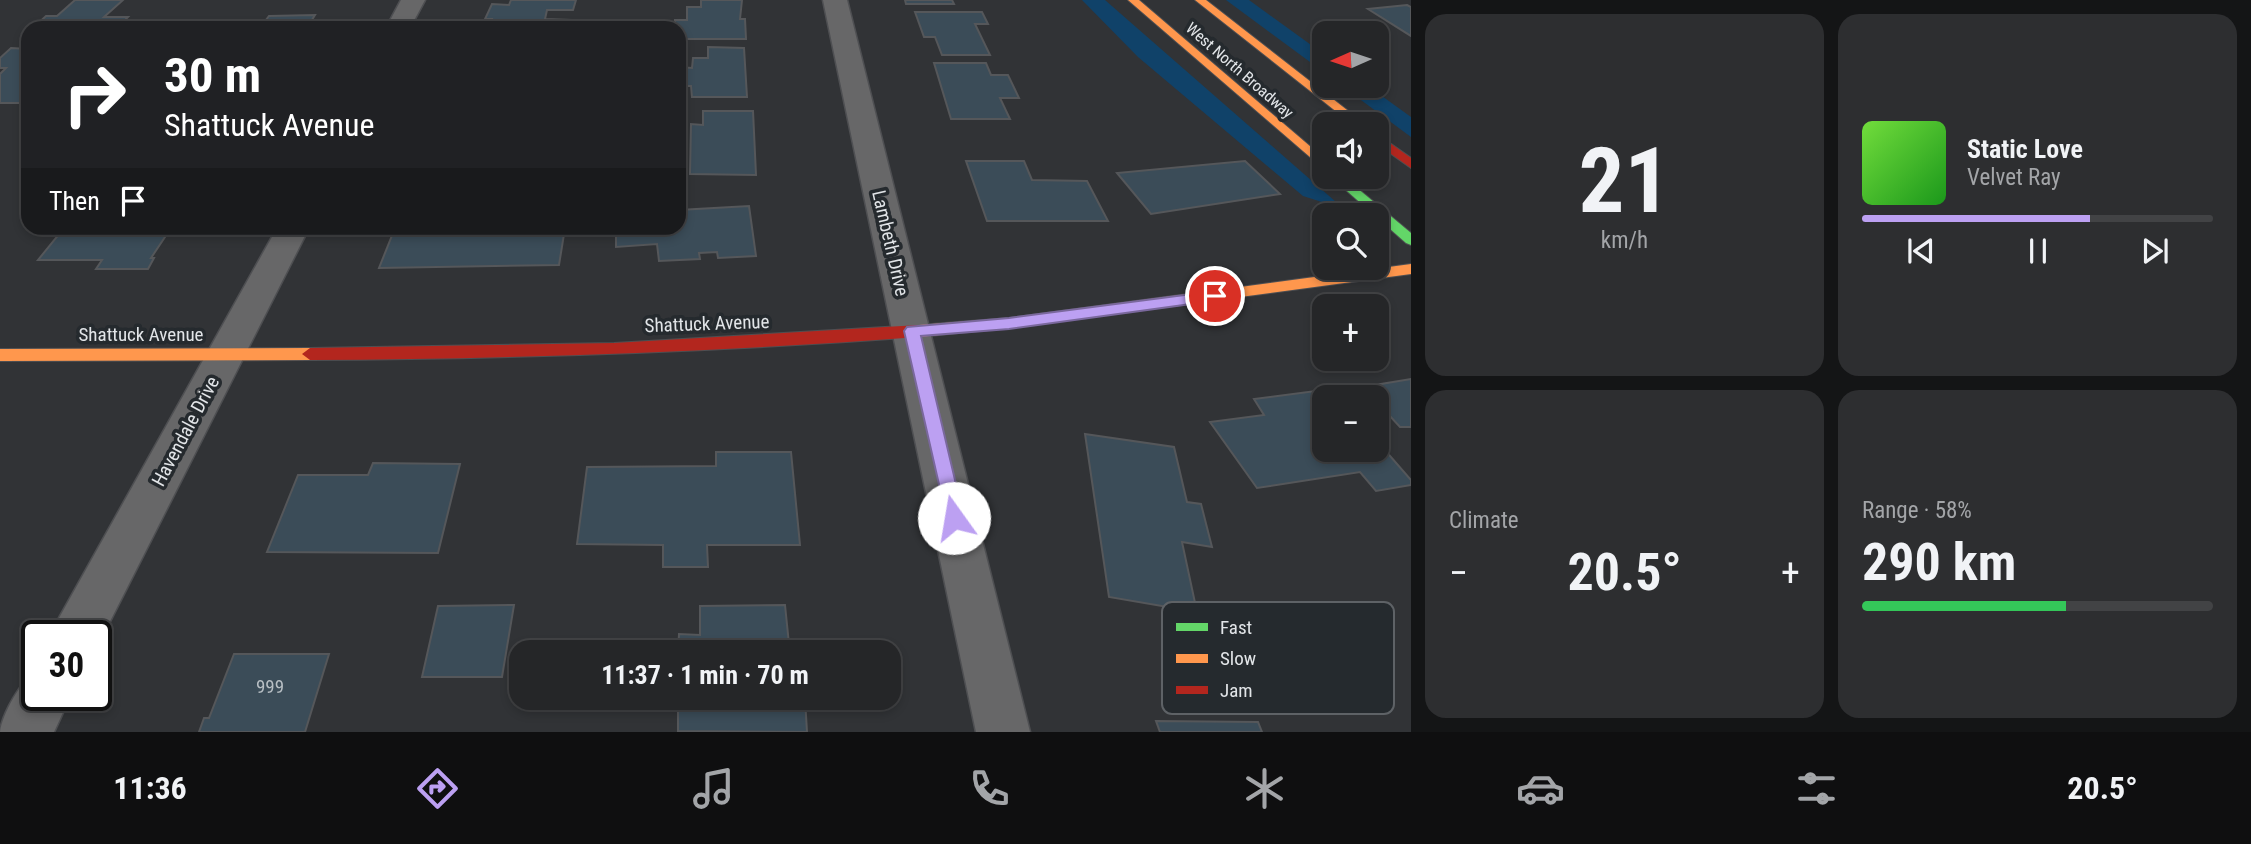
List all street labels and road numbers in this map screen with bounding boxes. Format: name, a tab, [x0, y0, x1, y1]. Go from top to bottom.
street label: West North Broadway	[1182, 19, 1298, 122]
street label: Lambeth Drive	[867, 188, 914, 298]
street label: Shattuck Avenue	[644, 310, 770, 337]
street label: Shattuck Avenue	[79, 323, 204, 346]
street label: Havendale Drive	[147, 372, 224, 490]

